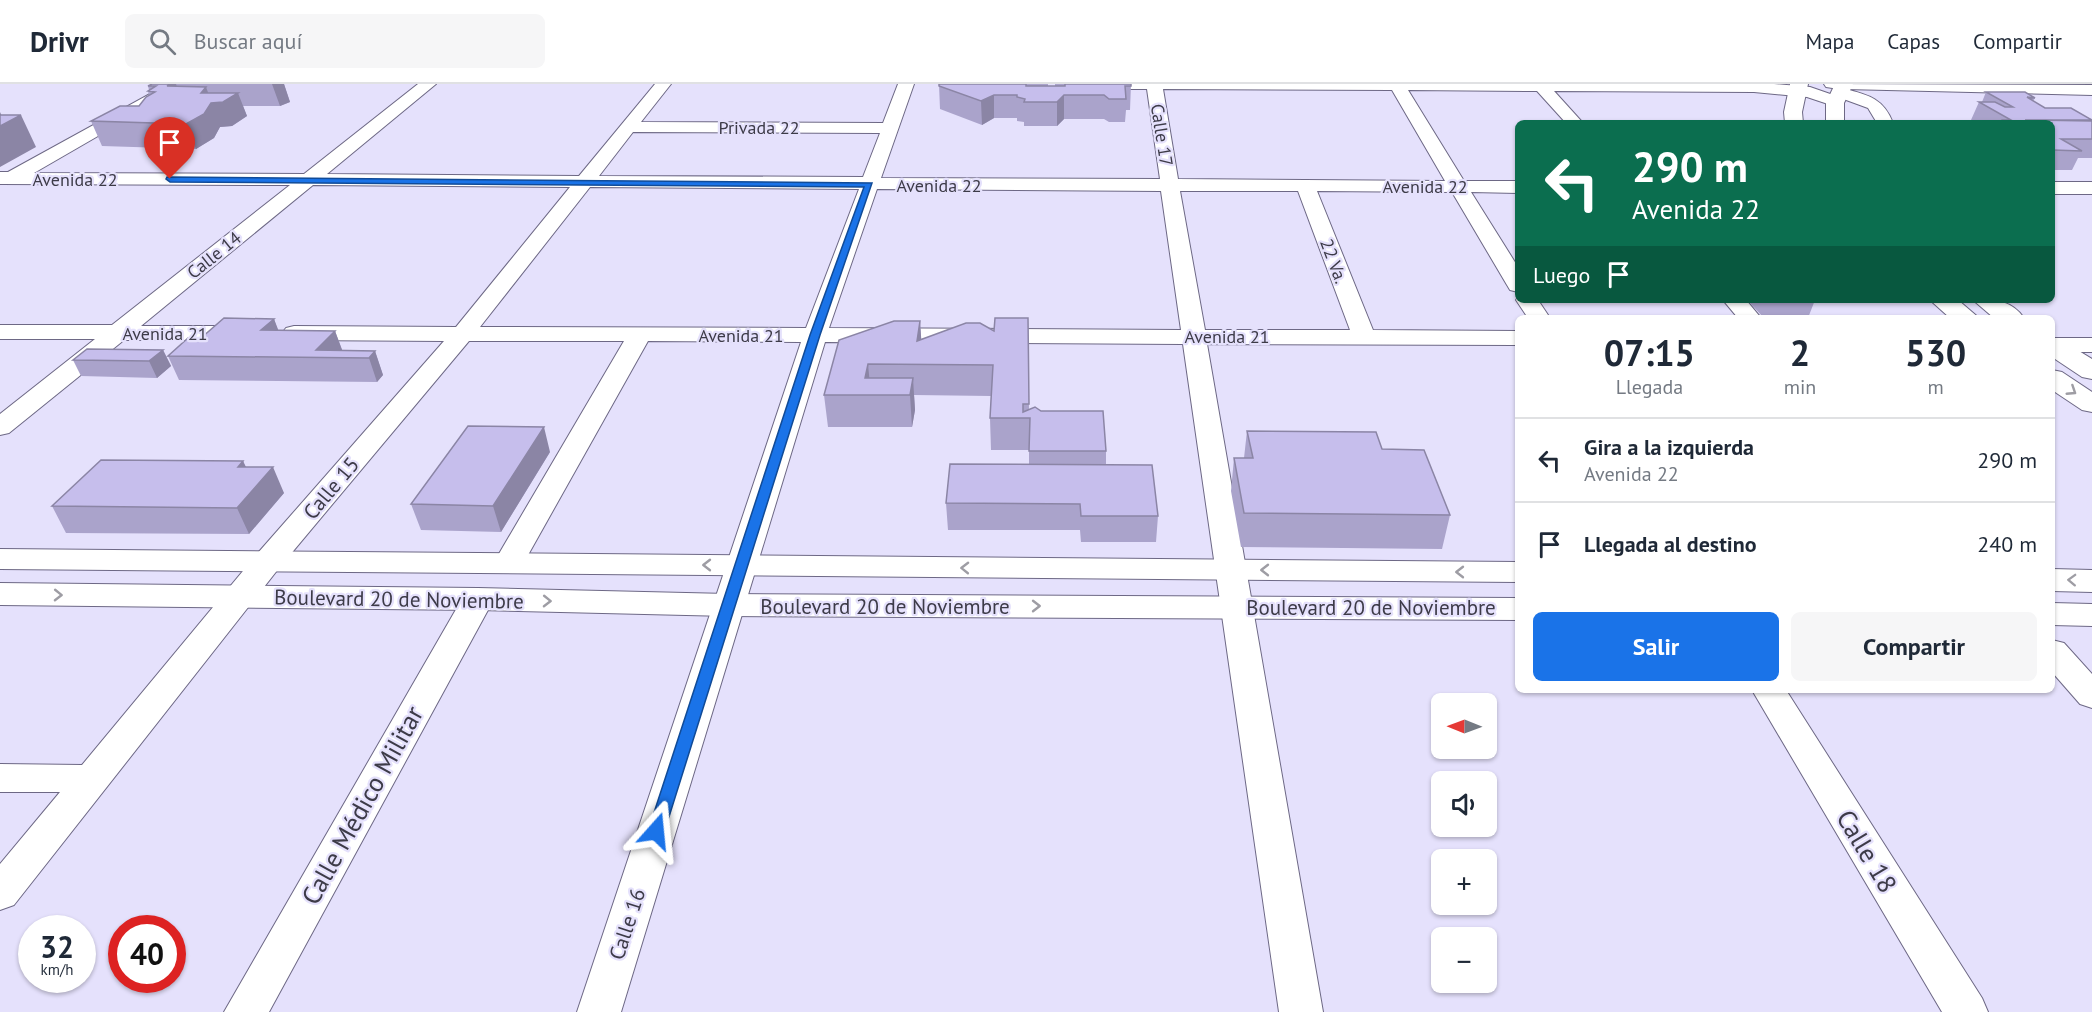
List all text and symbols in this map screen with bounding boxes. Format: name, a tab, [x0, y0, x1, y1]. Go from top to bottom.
search box	[125, 14, 545, 68]
text: Drivr	[30, 23, 89, 60]
icon: search	[146, 25, 179, 58]
text: Buscar aquí	[194, 27, 302, 55]
text: Mapa	[1806, 28, 1854, 55]
text: Capas	[1887, 28, 1940, 55]
text: Compartir	[1973, 28, 2062, 55]
street label: Calle 17	[1146, 102, 1178, 168]
street label: Privada 22	[718, 116, 800, 139]
pin	[144, 117, 195, 179]
icon: arrive	[153, 126, 186, 159]
text: 290 m	[1632, 139, 1748, 194]
icon: left	[1533, 144, 1611, 222]
street label: Avenida 22	[32, 168, 118, 191]
street label: Avenida 22	[896, 174, 982, 197]
street label: Avenida 22	[1382, 175, 1468, 198]
text: Avenida 22	[1632, 192, 1760, 226]
street label: Calle 14	[182, 226, 246, 284]
street label: 22 Va.	[1315, 235, 1353, 287]
icon: arrive	[1602, 258, 1635, 291]
text: Luego	[1533, 261, 1590, 289]
street label: Avenida 21	[122, 322, 208, 345]
street label: Avenida 21	[698, 324, 784, 347]
street label: Avenida 21	[1184, 325, 1270, 348]
text: 07:15	[1604, 329, 1695, 376]
text: 2	[1790, 329, 1810, 376]
text: 530	[1905, 329, 1966, 376]
text: Llegada	[1616, 374, 1683, 400]
text: min	[1784, 374, 1816, 400]
text: m	[1928, 374, 1944, 400]
one-way arrow	[2065, 384, 2076, 395]
text: Gira a la izquierda	[1584, 433, 1754, 461]
icon: left	[1533, 444, 1566, 477]
text: 290 m	[1977, 446, 2037, 474]
street label: Calle 15	[297, 451, 365, 525]
text: Avenida 22	[1584, 461, 1679, 487]
icon: arrive	[1533, 528, 1566, 561]
text: Llegada al destino	[1584, 530, 1757, 558]
text: 240 m	[1977, 530, 2037, 558]
one-way arrow	[702, 559, 711, 571]
one-way arrow	[960, 562, 969, 574]
one-way arrow	[1260, 564, 1269, 577]
one-way arrow	[1455, 566, 1464, 578]
one-way arrow	[2067, 574, 2076, 587]
street label: Boulevard 20 de Noviembre	[274, 583, 524, 615]
one-way arrow	[54, 589, 63, 601]
street label: Boulevard 20 de Noviembre	[760, 593, 1010, 620]
one-way arrow	[543, 594, 552, 607]
street label: Boulevard 20 de Noviembre	[1246, 594, 1496, 621]
one-way arrow	[1032, 600, 1041, 612]
button: Salir	[1533, 612, 1779, 681]
button: Compartir	[1791, 612, 2037, 681]
north arrow	[1431, 693, 1497, 759]
map controls	[1431, 693, 1497, 993]
street label: Calle Médico Militar	[294, 700, 430, 910]
button: sound	[1431, 771, 1497, 837]
position arrow	[624, 799, 688, 863]
street label: Calle 18	[1829, 804, 1905, 898]
button: +	[1431, 849, 1497, 915]
street label: Calle 16	[603, 885, 651, 963]
speed limit sign: 40	[108, 915, 186, 993]
text: 32	[40, 927, 74, 966]
button: −	[1431, 927, 1497, 993]
text: km/h	[41, 960, 73, 979]

